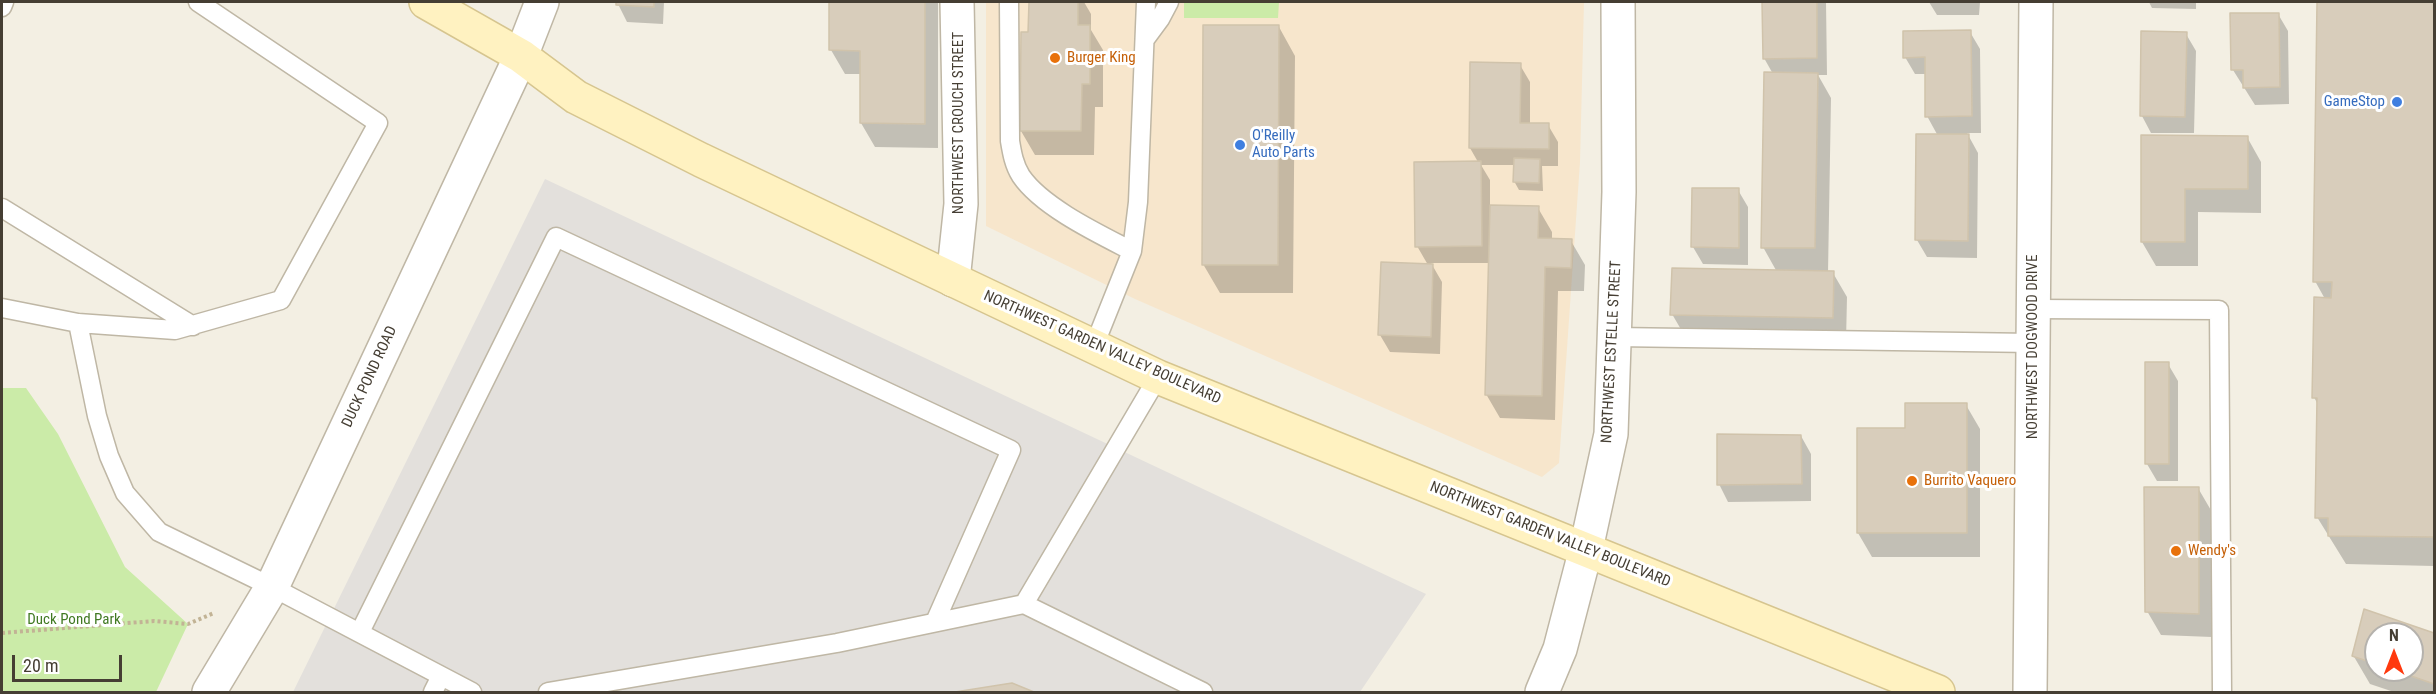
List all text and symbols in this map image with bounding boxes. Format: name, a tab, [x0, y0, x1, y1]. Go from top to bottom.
street label: NORTHWEST CROUCH STREET	[950, 32, 968, 214]
place label: Burger King	[1067, 49, 1136, 67]
marker: Burger King	[1048, 51, 1062, 65]
place label: GameStop	[2324, 93, 2385, 111]
marker: GameStop	[2390, 95, 2404, 109]
place label: O'Reilly Auto Parts	[1252, 127, 1315, 162]
marker: O'Reilly Auto Parts	[1233, 138, 1247, 152]
street label: NORTHWEST DOGWOOD DRIVE	[2024, 255, 2042, 439]
street label: NORTHWEST ESTELLE STREET	[1598, 260, 1626, 444]
street label: NORTHWEST GARDEN VALLEY BOULEVARD	[981, 287, 1223, 409]
street label: DUCK POND ROAD	[339, 323, 401, 431]
place label: Burrito Vaquero	[1924, 472, 2016, 490]
marker: Burrito Vaquero	[1905, 474, 1919, 488]
street label: NORTHWEST GARDEN VALLEY BOULEVARD	[1427, 478, 1673, 592]
place label: Wendy's	[2188, 542, 2236, 560]
marker: Wendy's	[2169, 544, 2183, 558]
park label: Duck Pond Park	[27, 611, 121, 629]
north arrow	[2364, 622, 2424, 682]
text: N	[2389, 626, 2399, 645]
scale bar	[15, 643, 124, 681]
text: 20 m	[23, 655, 58, 676]

